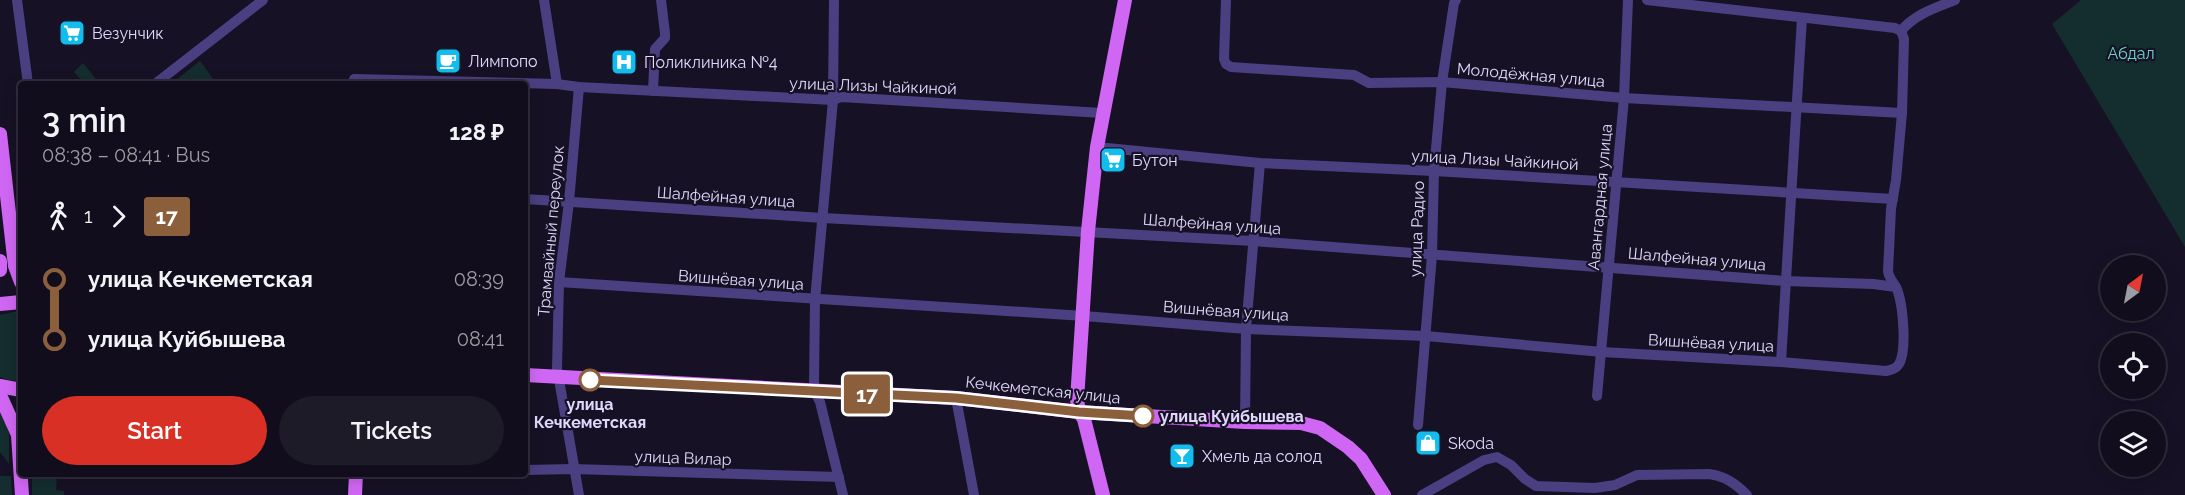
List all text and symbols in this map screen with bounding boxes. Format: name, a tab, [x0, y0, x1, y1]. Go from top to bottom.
supermarket icon: Везунчик	[57, 18, 87, 48]
place label: Везунчик	[92, 24, 164, 43]
park label: Абдал	[2107, 44, 2155, 63]
cafe icon: Лимпопо	[433, 46, 463, 76]
hospital icon: Поликлиника №4	[609, 47, 639, 77]
place label: Лимпопо	[468, 52, 538, 71]
place label: Поликлиника №4	[644, 53, 778, 72]
street label: Молодёжная улица	[1456, 59, 1606, 91]
street label: улица Лизы Чайкиной	[789, 74, 957, 98]
text: 3 min	[42, 101, 127, 140]
text: 128 ₽	[449, 119, 504, 145]
street label: Авангардная улица	[1584, 123, 1616, 271]
text: 08:38 – 08:41 · Bus	[42, 143, 210, 167]
street label: Трамвайный переулок	[534, 145, 568, 317]
supermarket icon: Бутон	[1098, 145, 1128, 175]
street label: улица Лизы Чайкиной	[1411, 146, 1579, 174]
place label: Бутон	[1132, 151, 1178, 170]
street label: улица Радио	[1406, 181, 1428, 277]
street label: Шалфейная улица	[656, 183, 796, 211]
icon: walk	[42, 200, 75, 233]
icon: forward	[102, 200, 135, 233]
text: 1	[84, 204, 93, 228]
text: 17	[156, 204, 178, 229]
street label: Шалфейная улица	[1142, 210, 1282, 238]
street label: Шалфейная улица	[1627, 244, 1767, 274]
north arrow	[2100, 255, 2166, 321]
map controls	[2100, 255, 2166, 477]
text: улица Кечкеметская	[88, 266, 313, 292]
street label: Вишнёвая улица	[677, 266, 805, 294]
text: 08:39	[454, 267, 504, 291]
street label: Вишнёвая улица	[1162, 297, 1290, 325]
text: улица Куйбышева	[88, 326, 285, 352]
text: 08:41	[457, 327, 504, 351]
street label: Вишнёвая улица	[1648, 330, 1774, 356]
button: locate	[2100, 333, 2166, 399]
marker: улица Кечкеметская	[579, 369, 601, 391]
street label: Кечкеметская улица	[965, 372, 1121, 408]
line badge: 17	[840, 374, 894, 414]
text: 17	[856, 382, 878, 407]
place label: улица Кечкеметская	[534, 395, 646, 432]
button: Start	[42, 396, 267, 465]
button: Tickets	[279, 396, 504, 465]
marker: улица Куйбышева	[1132, 405, 1154, 427]
place label: улица Куйбышева	[1160, 407, 1304, 426]
button: layers	[2100, 411, 2166, 477]
shop icon: Skoda	[1413, 428, 1443, 458]
place label: Skoda	[1448, 434, 1494, 453]
bar icon: Хмель да солод	[1167, 441, 1197, 471]
street label: улица Вилар	[634, 447, 732, 469]
place label: Хмель да солод	[1202, 447, 1322, 466]

